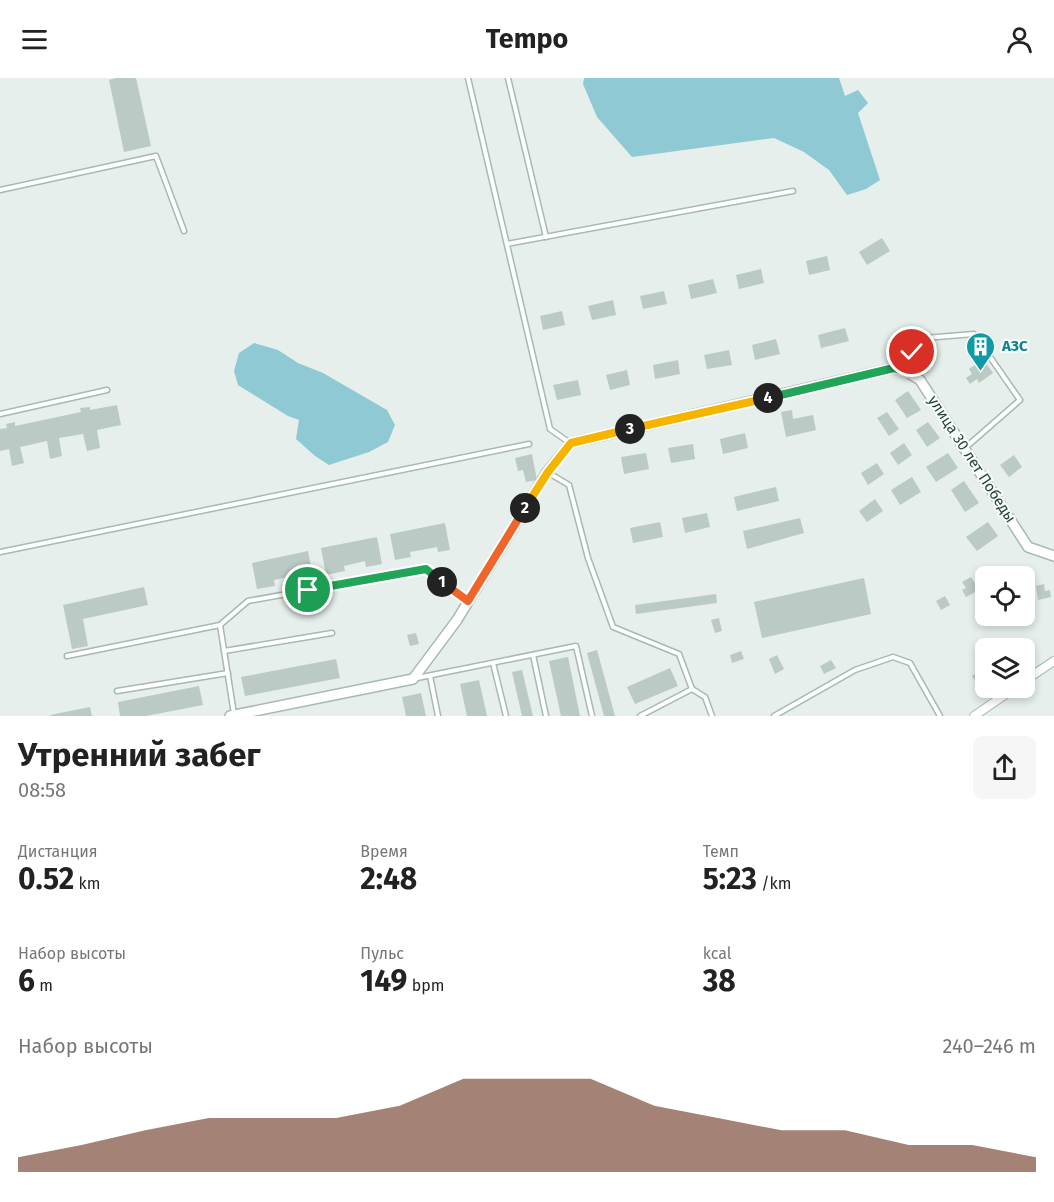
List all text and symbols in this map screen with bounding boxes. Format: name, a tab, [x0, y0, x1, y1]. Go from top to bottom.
icon: menu	[18, 23, 51, 56]
text: Tempo	[486, 23, 568, 55]
icon: person	[1003, 23, 1036, 56]
pin	[886, 326, 937, 377]
building icon: АЗС	[965, 330, 997, 372]
icon: check	[895, 335, 928, 368]
place label: АЗС	[1001, 337, 1028, 355]
pin: 4	[753, 383, 783, 413]
text: 4	[763, 388, 773, 407]
street label: улица 30 лет Победы	[924, 392, 1020, 526]
pin: 3	[615, 414, 645, 444]
text: 3	[626, 419, 634, 438]
pin: 2	[510, 493, 540, 523]
text: 2	[521, 498, 529, 517]
pin	[282, 564, 333, 615]
map controls	[975, 566, 1035, 698]
button: locate	[975, 566, 1035, 626]
pin: 1	[427, 567, 457, 597]
text: 1	[438, 572, 446, 591]
icon: arrive	[291, 573, 324, 606]
button: layers	[975, 638, 1035, 698]
text: Утренний забег	[18, 735, 261, 775]
button: share	[973, 736, 1036, 799]
text: 08:58	[18, 778, 66, 802]
text: Дистанция	[18, 842, 98, 861]
text: Время	[360, 842, 408, 861]
text: Темп	[703, 842, 739, 861]
text: 0.52	[18, 861, 74, 897]
text: 2:48	[360, 861, 417, 897]
text: 5:23	[703, 861, 757, 897]
text: km	[74, 874, 100, 893]
text: /km	[757, 874, 791, 893]
text: Набор высоты	[18, 944, 126, 963]
text: Пульс	[360, 944, 404, 963]
text: kcal	[703, 944, 731, 963]
text: 6	[18, 963, 35, 999]
text: 149	[360, 963, 407, 999]
text: 38	[703, 963, 736, 999]
text: m	[35, 976, 53, 995]
text: bpm	[407, 976, 444, 995]
text: Набор высоты	[18, 1034, 153, 1058]
text: 240–246 m	[943, 1034, 1036, 1058]

